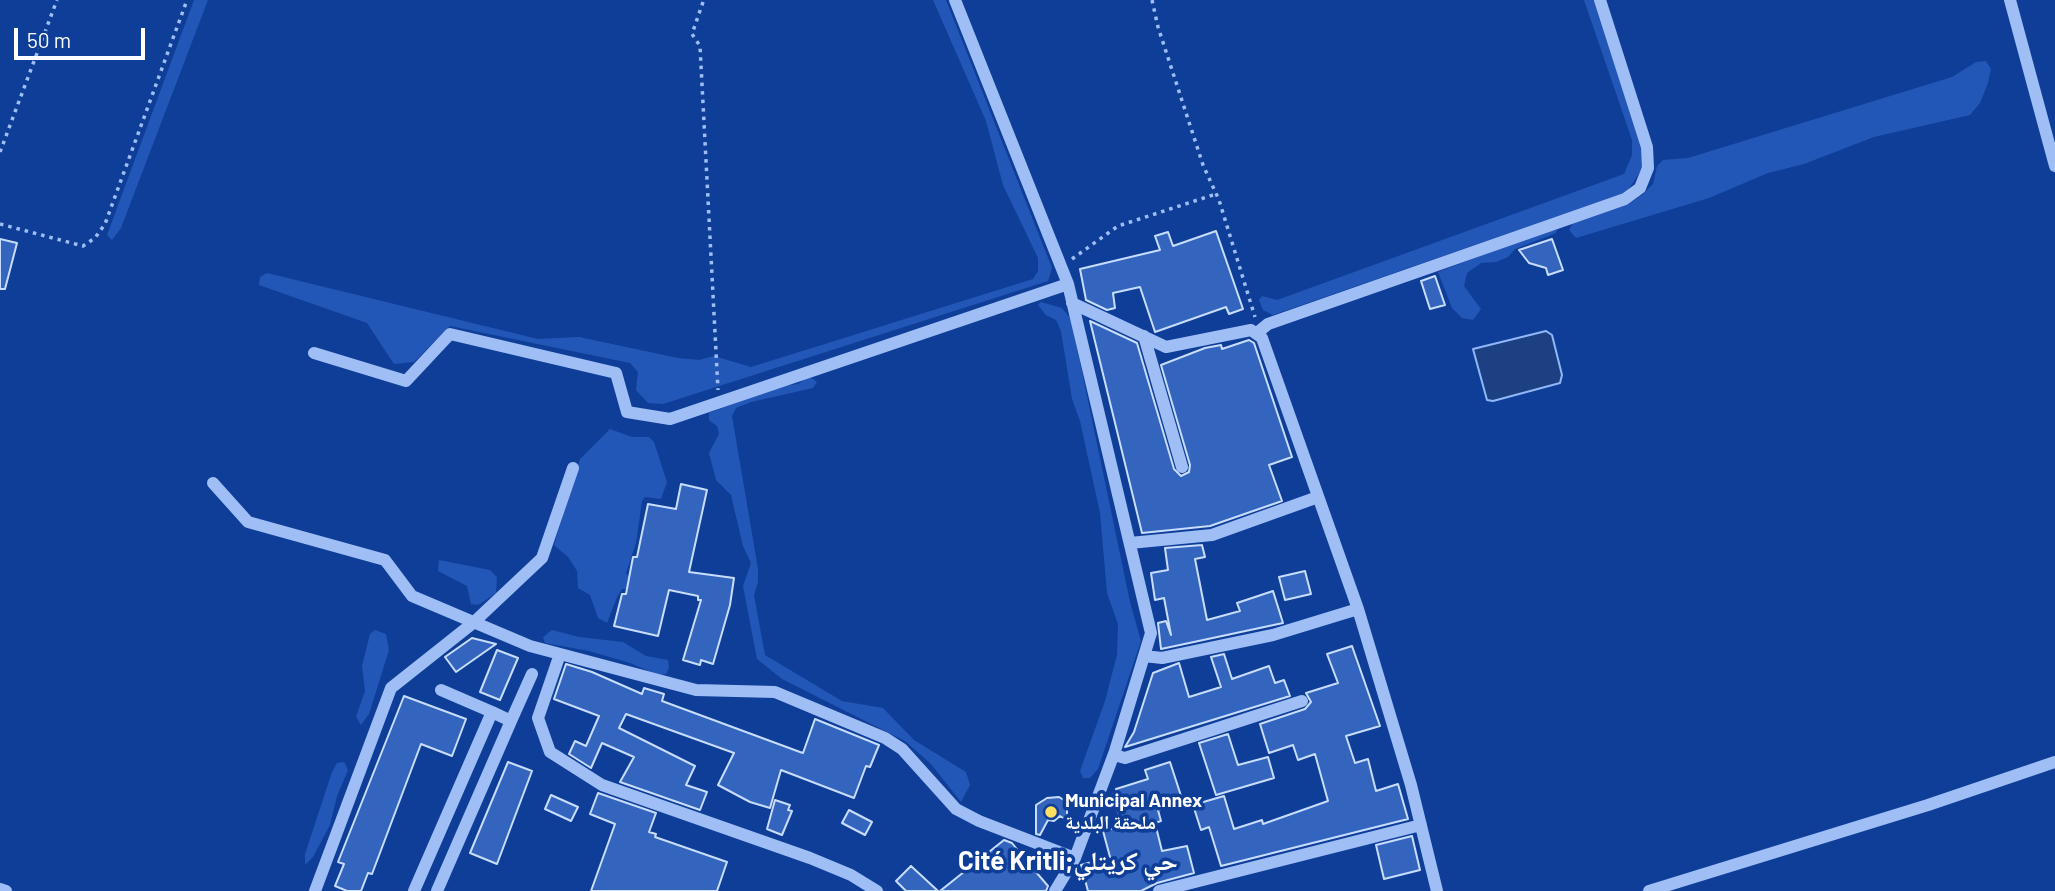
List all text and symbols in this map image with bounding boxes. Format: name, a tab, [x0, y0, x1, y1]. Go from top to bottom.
scale bar	[18, 14, 149, 58]
text: 50 m	[27, 27, 71, 52]
place label: Municipal Annex ملحقة البلدية	[1065, 790, 1202, 834]
marker: Municipal Annex ملحقة البلدية	[1043, 804, 1059, 820]
district label: Cité Kritli;حي كريتلي	[958, 845, 1178, 877]

